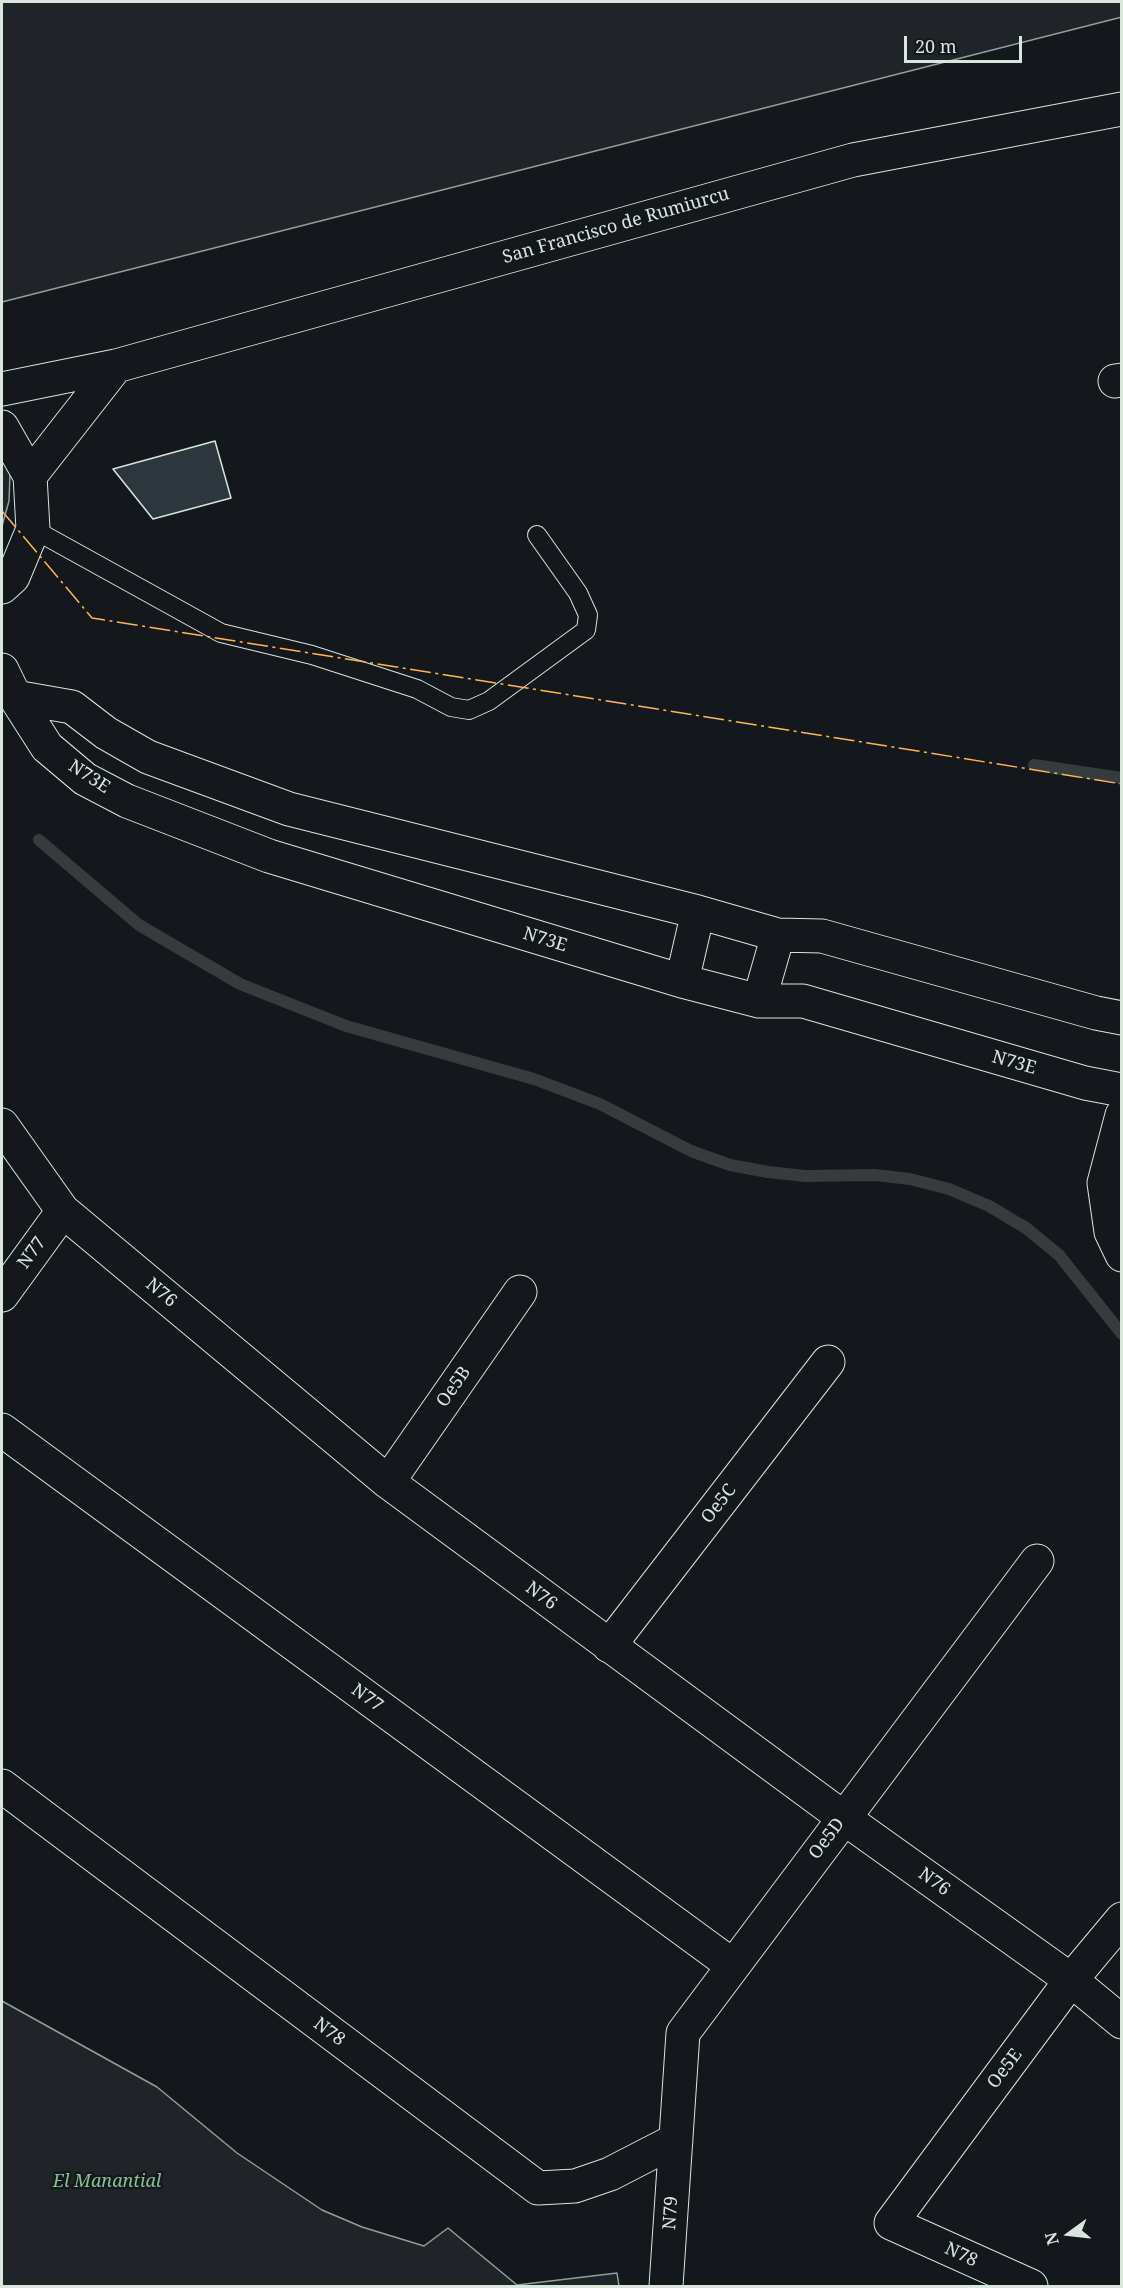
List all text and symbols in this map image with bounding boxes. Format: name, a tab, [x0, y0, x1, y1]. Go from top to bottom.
scale bar	[907, 24, 1026, 62]
text: 20 m	[915, 34, 957, 58]
street label: San Francisco de Rumiurcu	[500, 183, 732, 269]
street label: N73E	[64, 756, 114, 798]
street label: N73E	[520, 923, 570, 957]
street label: N73E	[989, 1046, 1039, 1080]
street label: N77	[13, 1233, 51, 1273]
street label: N76	[141, 1274, 181, 1312]
street label: Oe5B	[432, 1362, 476, 1412]
street label: Oe5C	[697, 1480, 741, 1528]
street label: N76	[521, 1577, 561, 1615]
street label: N77	[347, 1679, 387, 1717]
street label: Oe5D	[804, 1814, 850, 1864]
street label: N76	[914, 1863, 954, 1901]
street label: N78	[309, 2013, 349, 2051]
street label: Oe5E	[983, 2045, 1027, 2093]
park label: El Manantial	[53, 2171, 161, 2193]
street label: N79	[659, 2195, 683, 2231]
north arrow	[1039, 2204, 1099, 2264]
text: N	[1039, 2230, 1064, 2248]
street label: N78	[941, 2238, 981, 2272]

